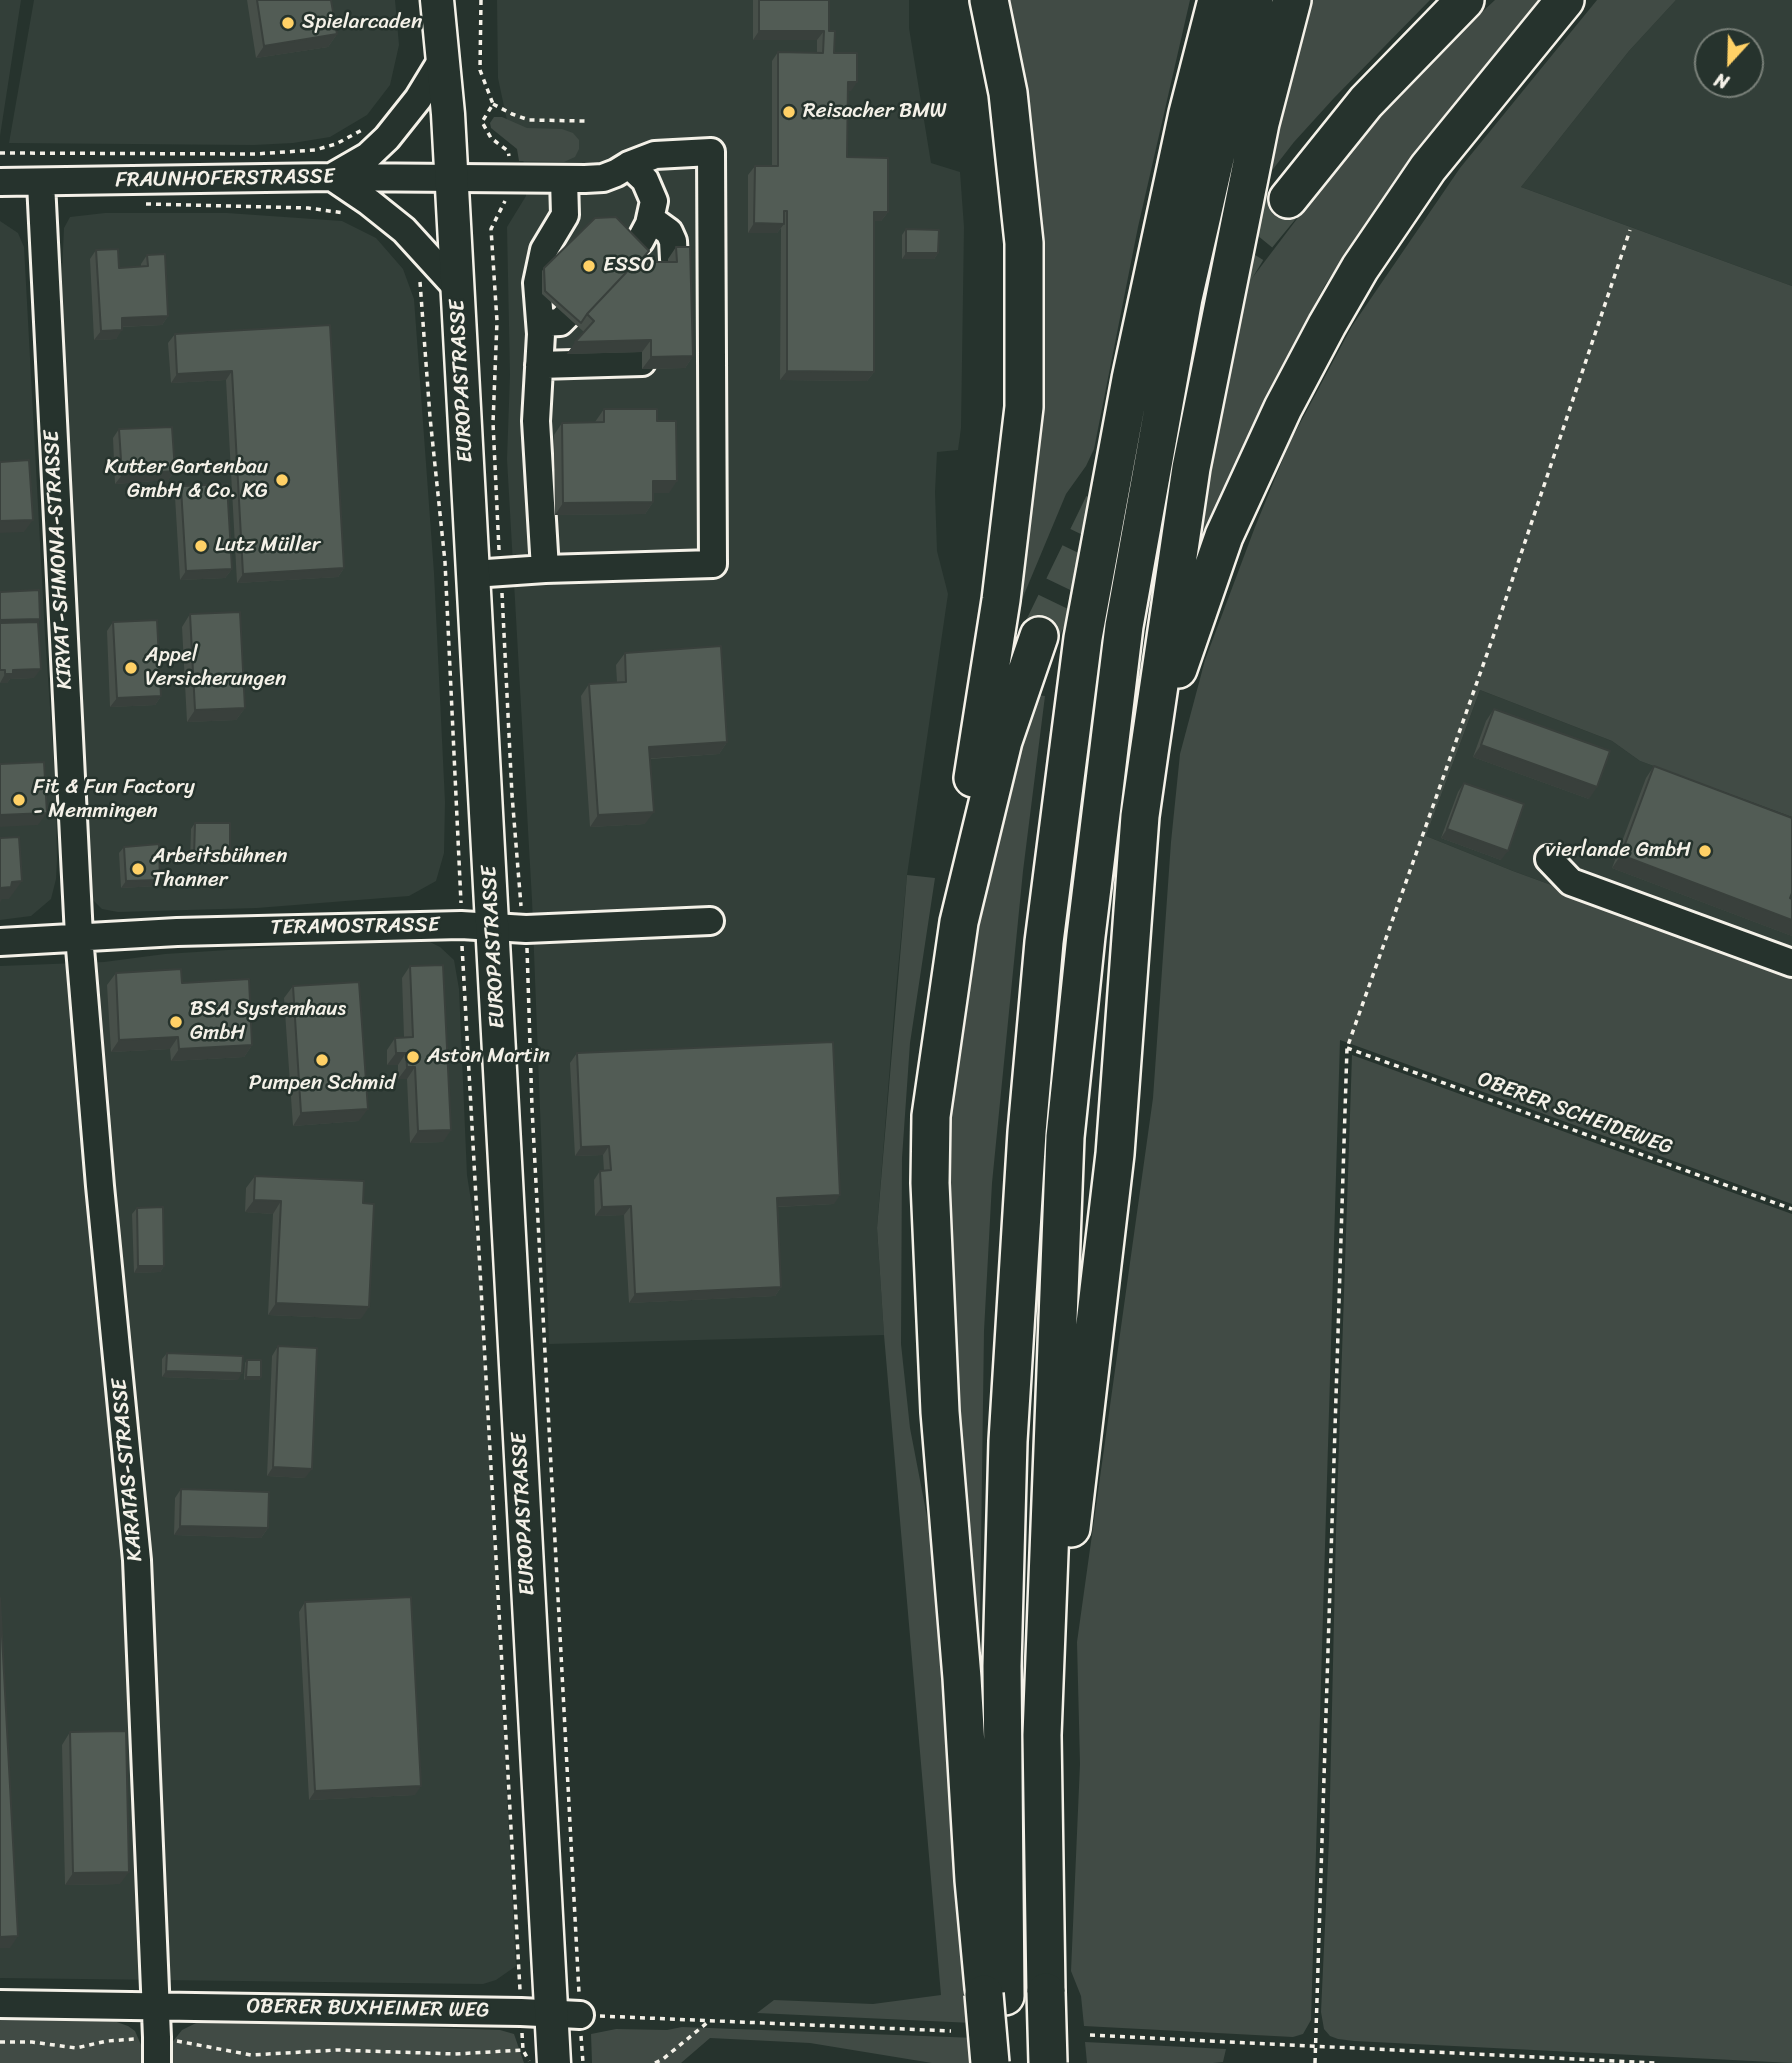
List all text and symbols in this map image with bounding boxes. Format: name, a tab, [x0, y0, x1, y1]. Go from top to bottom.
place label: Spielarcaden	[302, 10, 422, 36]
marker: Spielarcaden	[280, 15, 296, 31]
north arrow	[1694, 28, 1764, 98]
text: N	[1709, 63, 1734, 99]
place label: Reisacher BMW	[803, 99, 947, 125]
marker: Reisacher BMW	[781, 104, 797, 120]
street label: FRAUNHOFERSTRASSE	[115, 164, 335, 194]
place label: ESSO	[603, 253, 655, 279]
marker: ESSO	[581, 258, 597, 274]
street label: EUROPASTRASSE	[445, 299, 479, 463]
street label: KIRYAT-SHMONA-STRASSE	[40, 430, 78, 690]
place label: Kutter Gartenbau GmbH & Co. KG	[105, 455, 268, 505]
marker: Kutter Gartenbau GmbH & Co. KG	[274, 472, 290, 488]
place label: Lutz Müller	[215, 533, 320, 559]
marker: Lutz Müller	[193, 538, 209, 554]
place label: Appel Versicherungen	[145, 643, 286, 693]
marker: Appel Versicherungen	[123, 660, 139, 676]
place label: Fit & Fun Factory - Memmingen	[33, 775, 195, 825]
marker: Fit & Fun Factory - Memmingen	[11, 792, 27, 808]
place label: vierlande GmbH	[1546, 838, 1691, 864]
marker: vierlande GmbH	[1697, 843, 1713, 859]
place label: Arbeitsbühnen Thanner	[152, 844, 287, 894]
marker: Arbeitsbühnen Thanner	[130, 861, 146, 877]
street label: EUROPASTRASSE	[477, 865, 511, 1029]
street label: TERAMOSTRASSE	[270, 913, 440, 941]
place label: BSA Systemhaus GmbH	[190, 997, 346, 1047]
marker: BSA Systemhaus GmbH	[168, 1014, 184, 1030]
place label: Aston Martin	[427, 1044, 550, 1070]
marker: Aston Martin	[405, 1049, 421, 1065]
marker: Pumpen Schmid	[314, 1052, 330, 1068]
street label: OBERER SCHEIDEWEG	[1474, 1067, 1676, 1161]
place label: Pumpen Schmid	[249, 1071, 395, 1097]
street label: KARATAS-STRASSE	[107, 1377, 149, 1563]
street label: EUROPASTRASSE	[507, 1432, 541, 1596]
street label: OBERER BUXHEIMER WEG	[246, 1994, 490, 2024]

